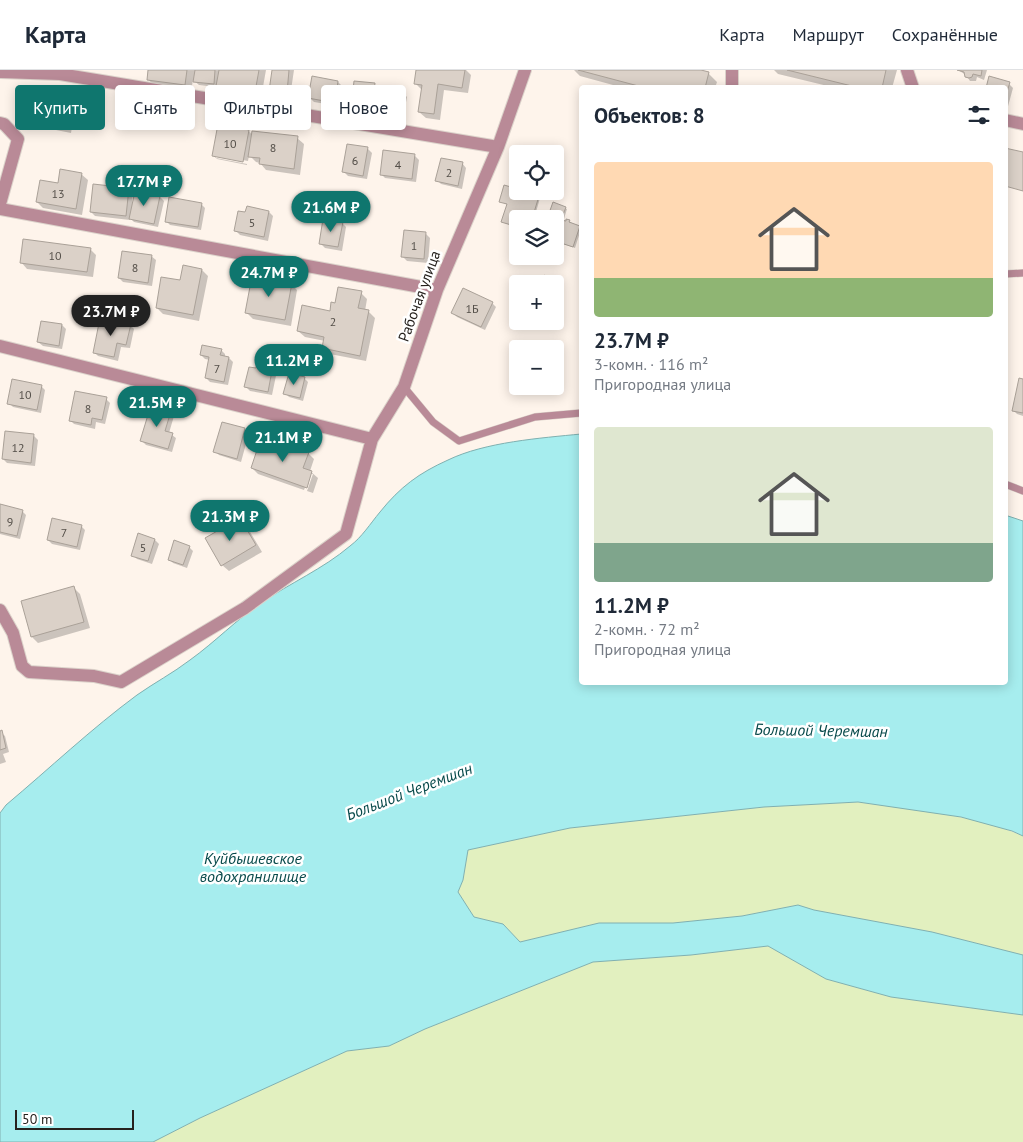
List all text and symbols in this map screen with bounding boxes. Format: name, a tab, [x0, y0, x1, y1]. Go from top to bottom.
text: Карта	[25, 19, 87, 50]
text: Карта	[719, 23, 765, 46]
text: Маршрут	[793, 23, 864, 46]
text: Сохранённые	[892, 23, 998, 46]
chip: Купить	[15, 85, 105, 130]
chip: Снять	[115, 85, 195, 130]
chip: Фильтры	[205, 85, 311, 130]
chip: Новое	[321, 85, 406, 130]
icon: filters	[965, 101, 993, 129]
text: Объектов: 8	[594, 102, 705, 129]
house number: 10	[223, 136, 237, 151]
house number: 8	[270, 140, 276, 155]
map controls	[509, 145, 564, 395]
button: locate	[509, 145, 564, 200]
house number: 6	[352, 153, 358, 168]
house number: 4	[395, 157, 402, 172]
pin: 17.7M ₽	[98, 164, 190, 207]
house number: 2	[446, 165, 452, 180]
text: 17.7M ₽	[116, 171, 172, 191]
house number: 13	[51, 186, 65, 201]
pin: 21.6M ₽	[285, 190, 377, 233]
icon: home	[749, 194, 839, 284]
text: 21.6M ₽	[302, 197, 360, 217]
button: layers	[509, 210, 564, 265]
house number: 5	[249, 215, 255, 230]
house number: 1	[411, 238, 417, 253]
house number: 10	[48, 248, 62, 263]
street label: Рабочая улица	[394, 248, 444, 344]
pin: 24.7M ₽	[223, 256, 315, 298]
house number: 8	[132, 260, 138, 275]
text: 24.7M ₽	[240, 262, 298, 282]
button: +	[509, 275, 564, 330]
pin: 23.7M ₽	[65, 294, 157, 337]
text: 23.7M ₽	[82, 301, 140, 321]
house number: 1Б	[465, 301, 479, 316]
house number: 2	[330, 314, 336, 329]
text: 23.7M ₽	[594, 327, 669, 354]
button: −	[509, 340, 564, 395]
pin: 11.2M ₽	[248, 344, 340, 386]
text: 11.2M ₽	[265, 350, 323, 370]
text: 3-комн. · 116 m²	[594, 354, 708, 374]
house number: 7	[214, 361, 220, 376]
text: Пригородная улица	[594, 374, 731, 394]
pin: 21.5M ₽	[111, 386, 203, 428]
house number: 10	[18, 387, 32, 402]
text: 21.5M ₽	[128, 392, 186, 412]
house number: 8	[85, 401, 91, 416]
pin: 21.1M ₽	[237, 420, 329, 463]
text: 21.1M ₽	[254, 427, 312, 447]
house number: 12	[11, 440, 25, 455]
icon: home	[749, 459, 839, 549]
pin: 21.3M ₽	[184, 500, 276, 542]
text: 21.3M ₽	[201, 506, 259, 526]
house number: 9	[7, 514, 13, 529]
house number: 7	[61, 525, 67, 540]
house number: 5	[140, 540, 146, 555]
text: 11.2M ₽	[594, 592, 669, 619]
text: 2-комн. · 72 m²	[594, 619, 700, 639]
text: Пригородная улица	[594, 639, 731, 659]
water label: Большой Черемшан	[754, 719, 889, 741]
water label: Большой Черемшан	[343, 758, 476, 824]
water label: Куйбышевское водохранилище	[200, 848, 307, 886]
scale bar	[15, 1107, 134, 1130]
text: 50 m	[22, 1110, 52, 1128]

